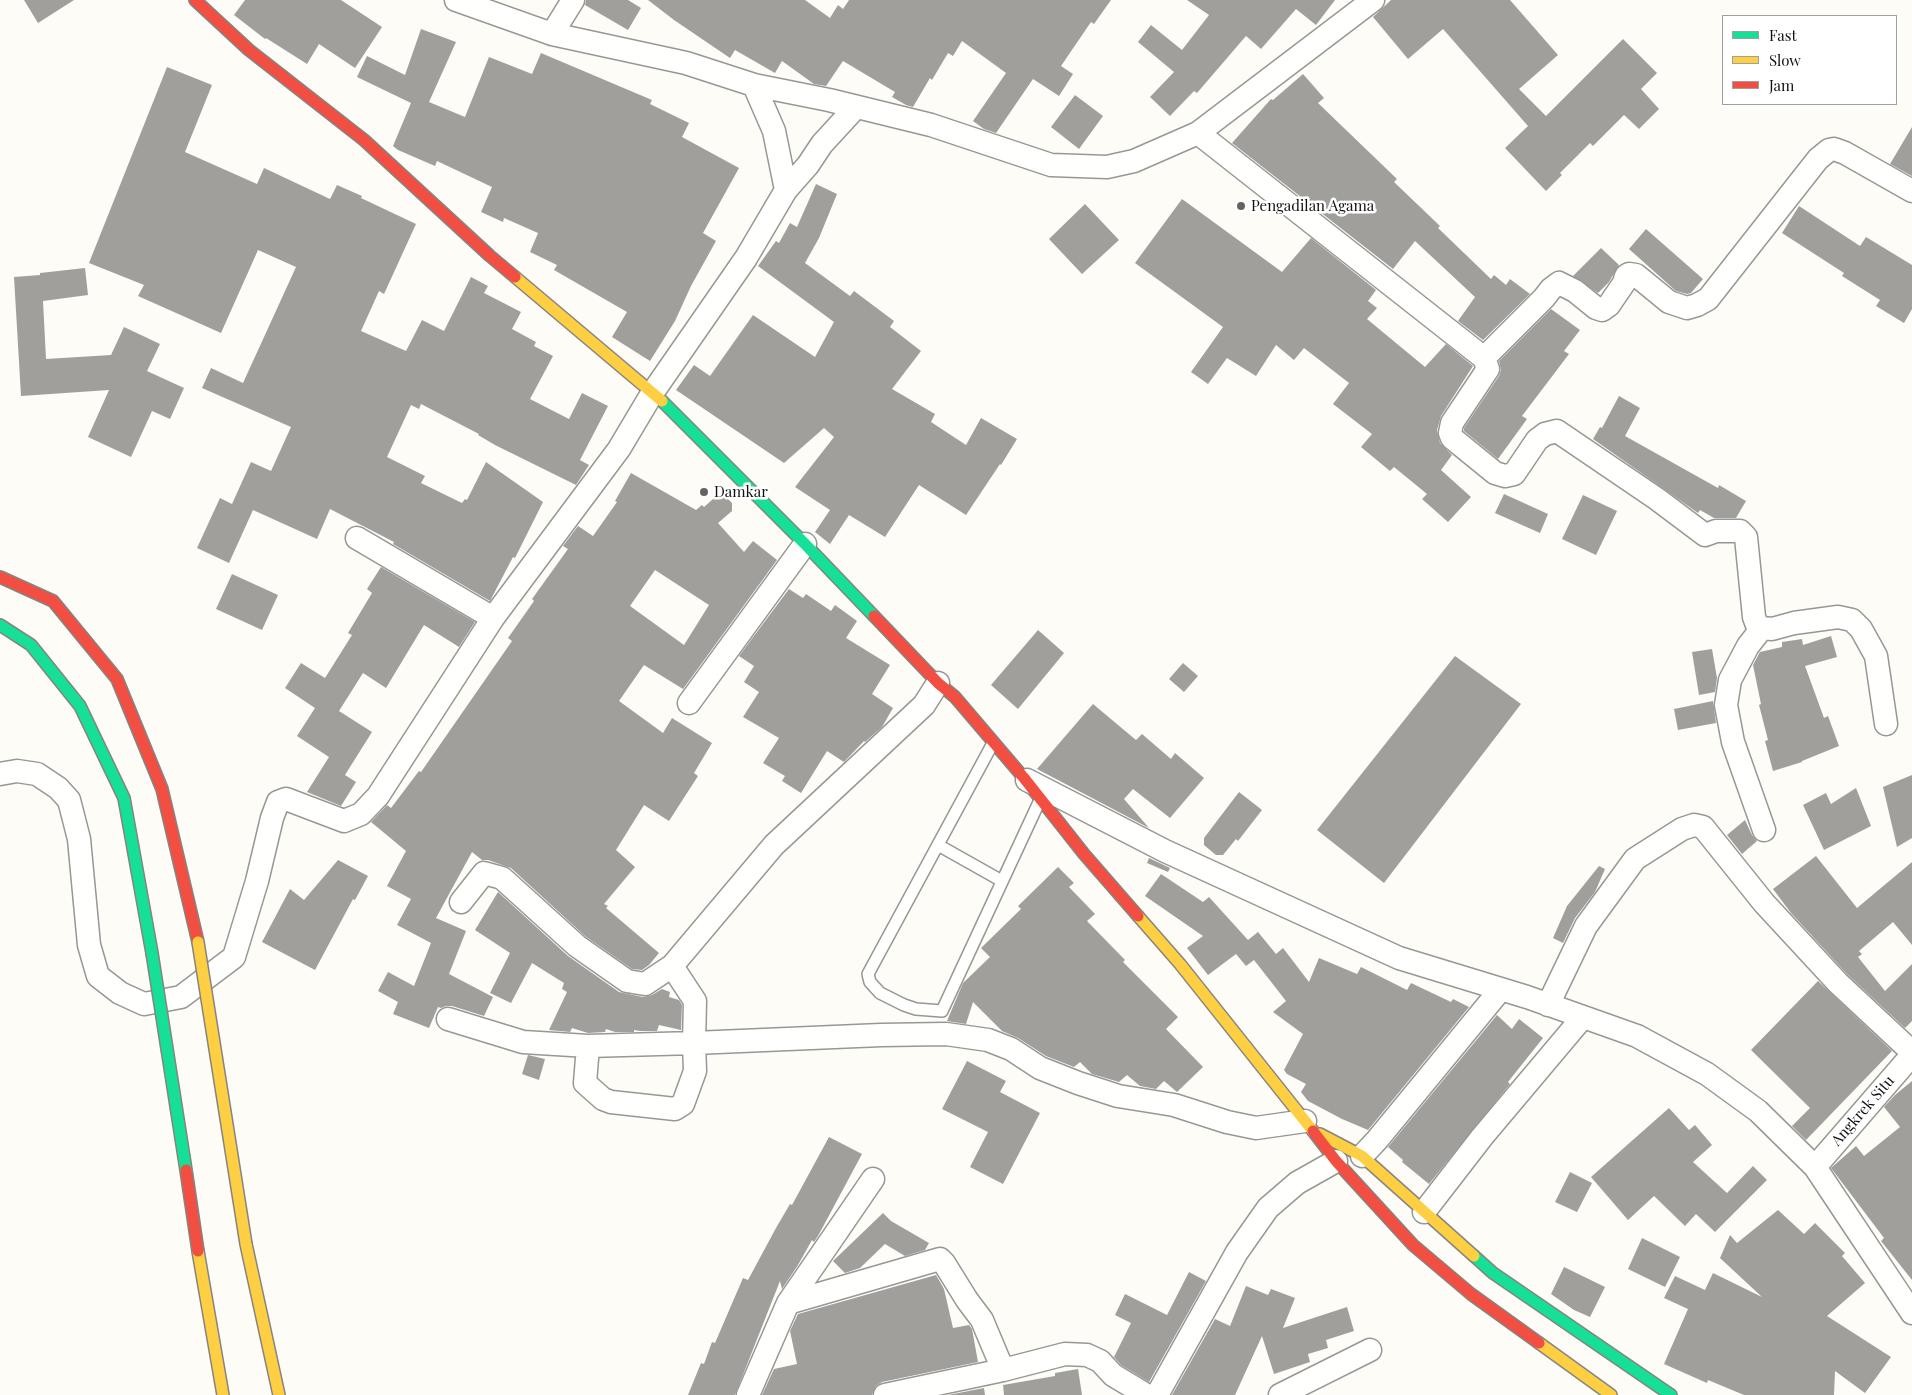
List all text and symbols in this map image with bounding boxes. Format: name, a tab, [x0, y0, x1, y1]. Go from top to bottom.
legend	[1722, 15, 1897, 105]
text: Fast	[1769, 25, 1797, 45]
text: Slow	[1769, 50, 1801, 70]
text: Jam	[1769, 75, 1794, 95]
place label: Pengadilan Agama	[1251, 197, 1374, 215]
marker: Pengadilan Agama	[1235, 200, 1247, 212]
place label: Damkar	[714, 483, 768, 501]
marker: Damkar	[698, 486, 710, 498]
street label: Angkrek Situ	[1828, 1072, 1898, 1150]

